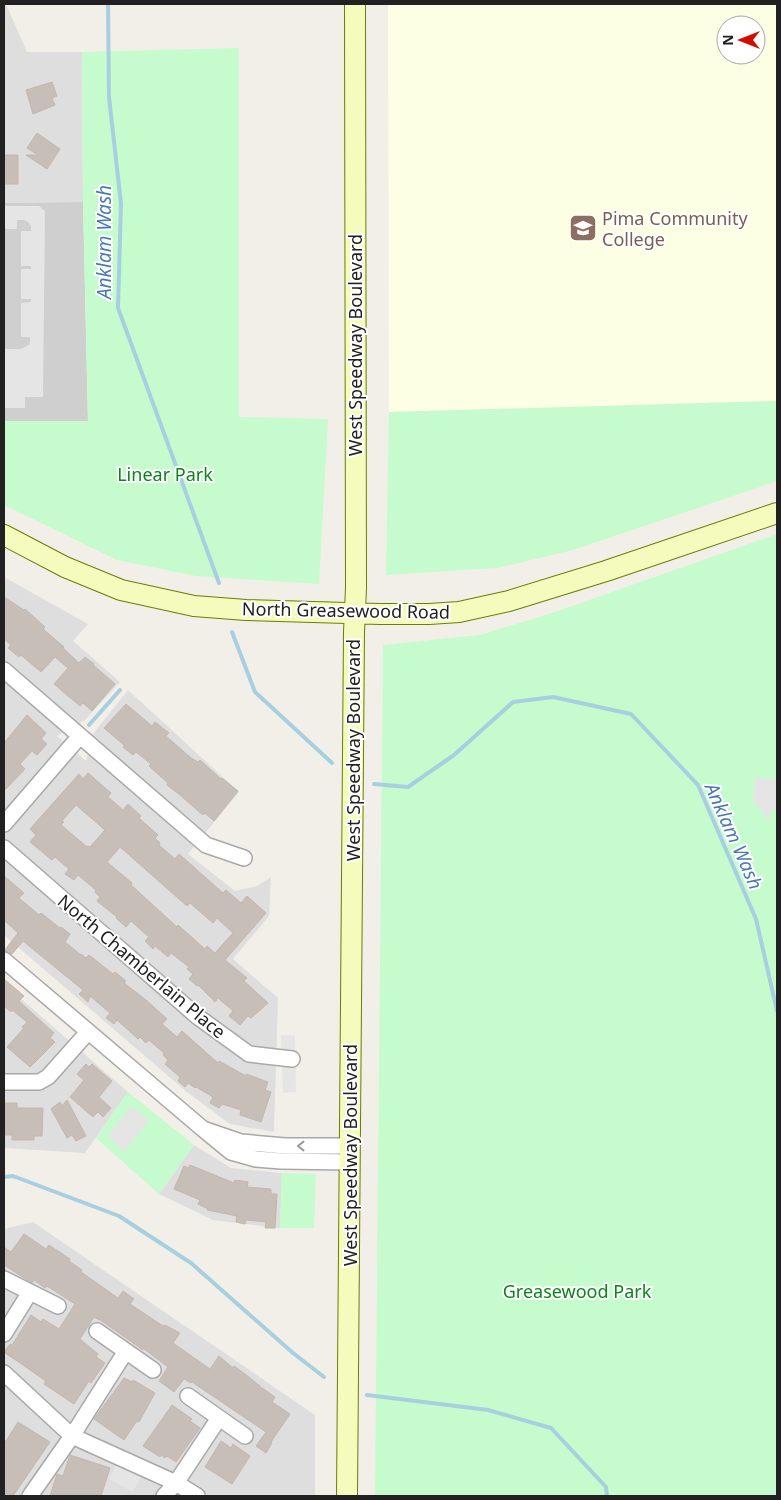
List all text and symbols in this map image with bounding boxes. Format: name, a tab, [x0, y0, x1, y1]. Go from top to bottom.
north arrow	[716, 15, 766, 65]
text: N	[718, 34, 737, 46]
water label: Anklam Wash	[91, 185, 117, 301]
place label: Pima Community College	[602, 206, 748, 251]
school or university icon: Pima Community College	[568, 213, 598, 243]
street label: West Speedway Boulevard	[343, 234, 367, 456]
park label: Linear Park	[117, 462, 213, 486]
street label: North Greasewood Road	[242, 596, 450, 624]
street label: West Speedway Boulevard	[341, 639, 365, 861]
water label: Anklam Wash	[698, 777, 769, 893]
street label: North Chamberlain Place	[53, 889, 231, 1043]
street label: West Speedway Boulevard	[338, 1044, 362, 1266]
one-way arrow	[297, 1141, 304, 1151]
park label: Greasewood Park	[503, 1279, 652, 1303]

